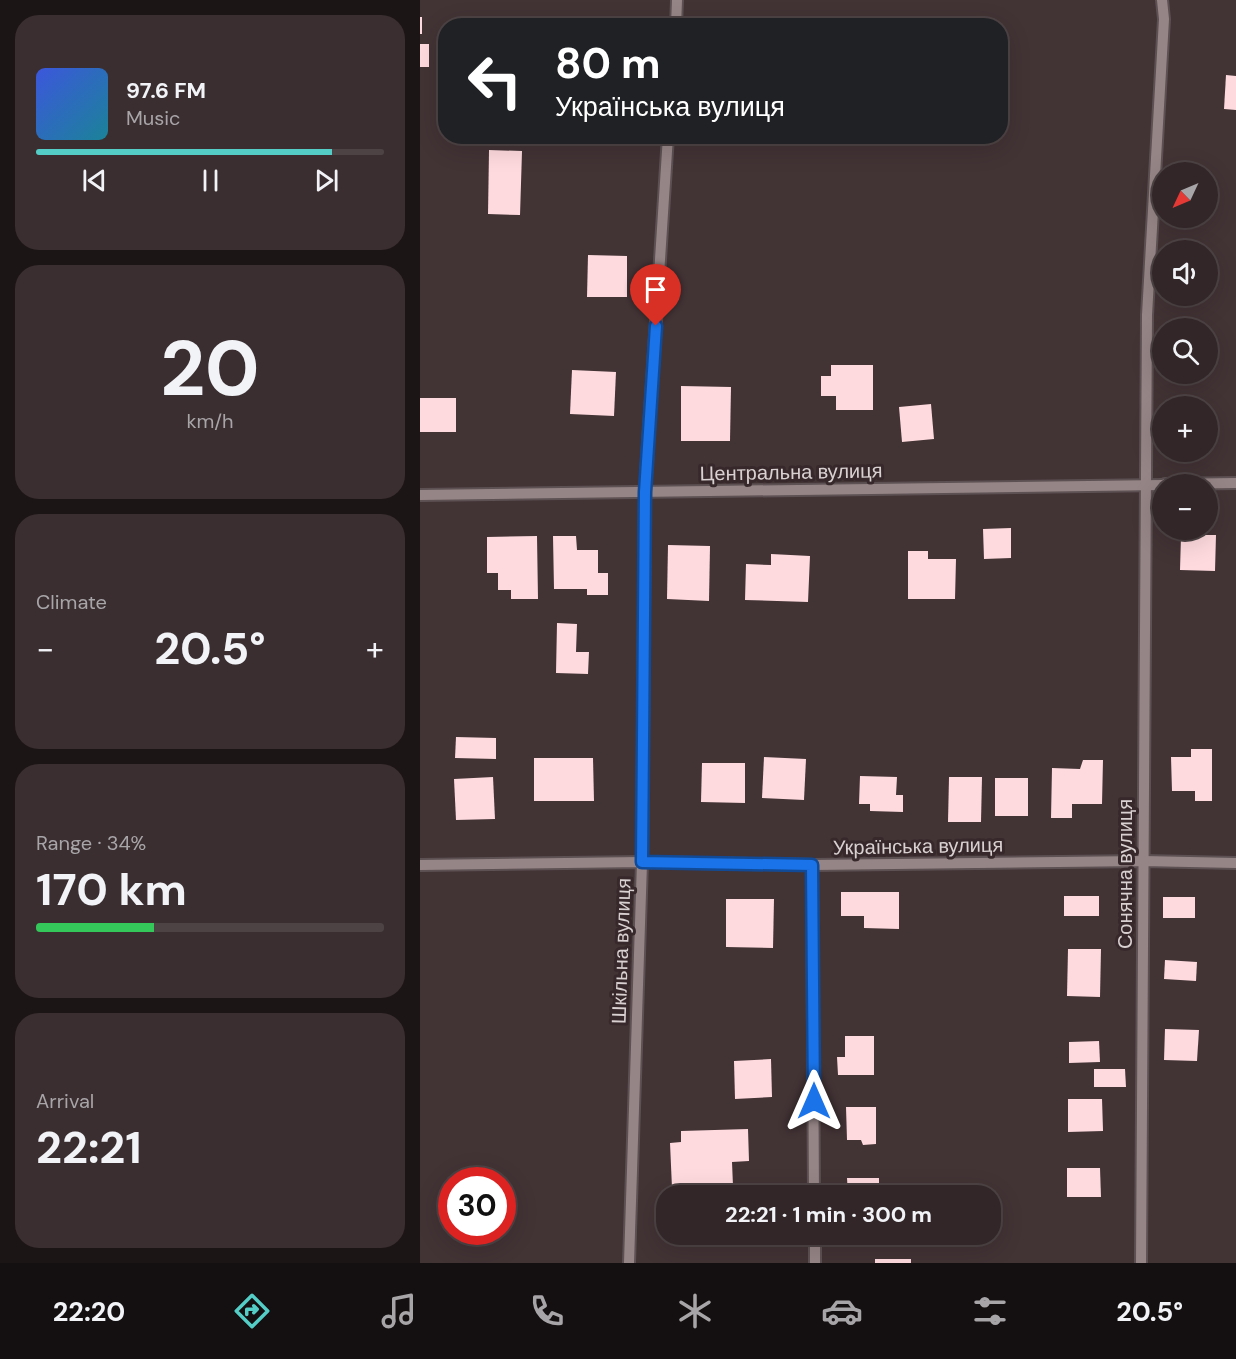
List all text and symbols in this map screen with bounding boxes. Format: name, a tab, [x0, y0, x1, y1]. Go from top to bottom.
text: 80 m	[555, 36, 661, 91]
icon: left	[456, 42, 534, 120]
text: 97.6 FM	[126, 76, 206, 105]
text: Українська вулиця	[555, 89, 785, 124]
text: Music	[126, 105, 181, 131]
north arrow	[1152, 162, 1218, 228]
map controls	[1152, 162, 1218, 540]
icon: previous	[78, 164, 111, 197]
icon: pause	[194, 164, 227, 197]
icon: next	[310, 164, 343, 197]
button: sound	[1152, 240, 1218, 306]
pin	[630, 264, 681, 326]
icon: arrive	[639, 273, 672, 306]
text: 20	[160, 318, 260, 419]
button: search	[1152, 318, 1218, 384]
button: +	[1152, 396, 1218, 462]
text: km/h	[186, 408, 234, 434]
street label: Центральна вулиця	[699, 457, 883, 487]
button: −	[1152, 474, 1218, 540]
text: Climate	[36, 589, 107, 615]
text: 20.5°	[154, 619, 266, 678]
text: −	[36, 627, 54, 670]
text: +	[366, 627, 384, 670]
street label: Сонячна вулиця	[1112, 799, 1138, 949]
text: Range · 34%	[36, 830, 146, 856]
street label: Українська вулиця	[833, 832, 1003, 860]
text: 170 km	[36, 860, 187, 919]
street label: Шкільна вулиця	[605, 878, 637, 1024]
position arrow	[782, 1069, 846, 1133]
text: Arrival	[36, 1088, 94, 1114]
text: 22:21	[36, 1118, 142, 1177]
speed limit sign: 30	[438, 1167, 516, 1245]
text: 22:21 · 1 min · 300 m	[725, 1200, 932, 1229]
icon: directions	[231, 1290, 273, 1332]
icon: music	[378, 1290, 420, 1332]
icon: phone	[526, 1290, 568, 1332]
icon: climate	[674, 1290, 716, 1332]
icon: car	[821, 1290, 863, 1332]
icon: filters	[969, 1290, 1011, 1332]
text: 22:20	[53, 1294, 125, 1329]
text: 20.5°	[1116, 1294, 1183, 1329]

